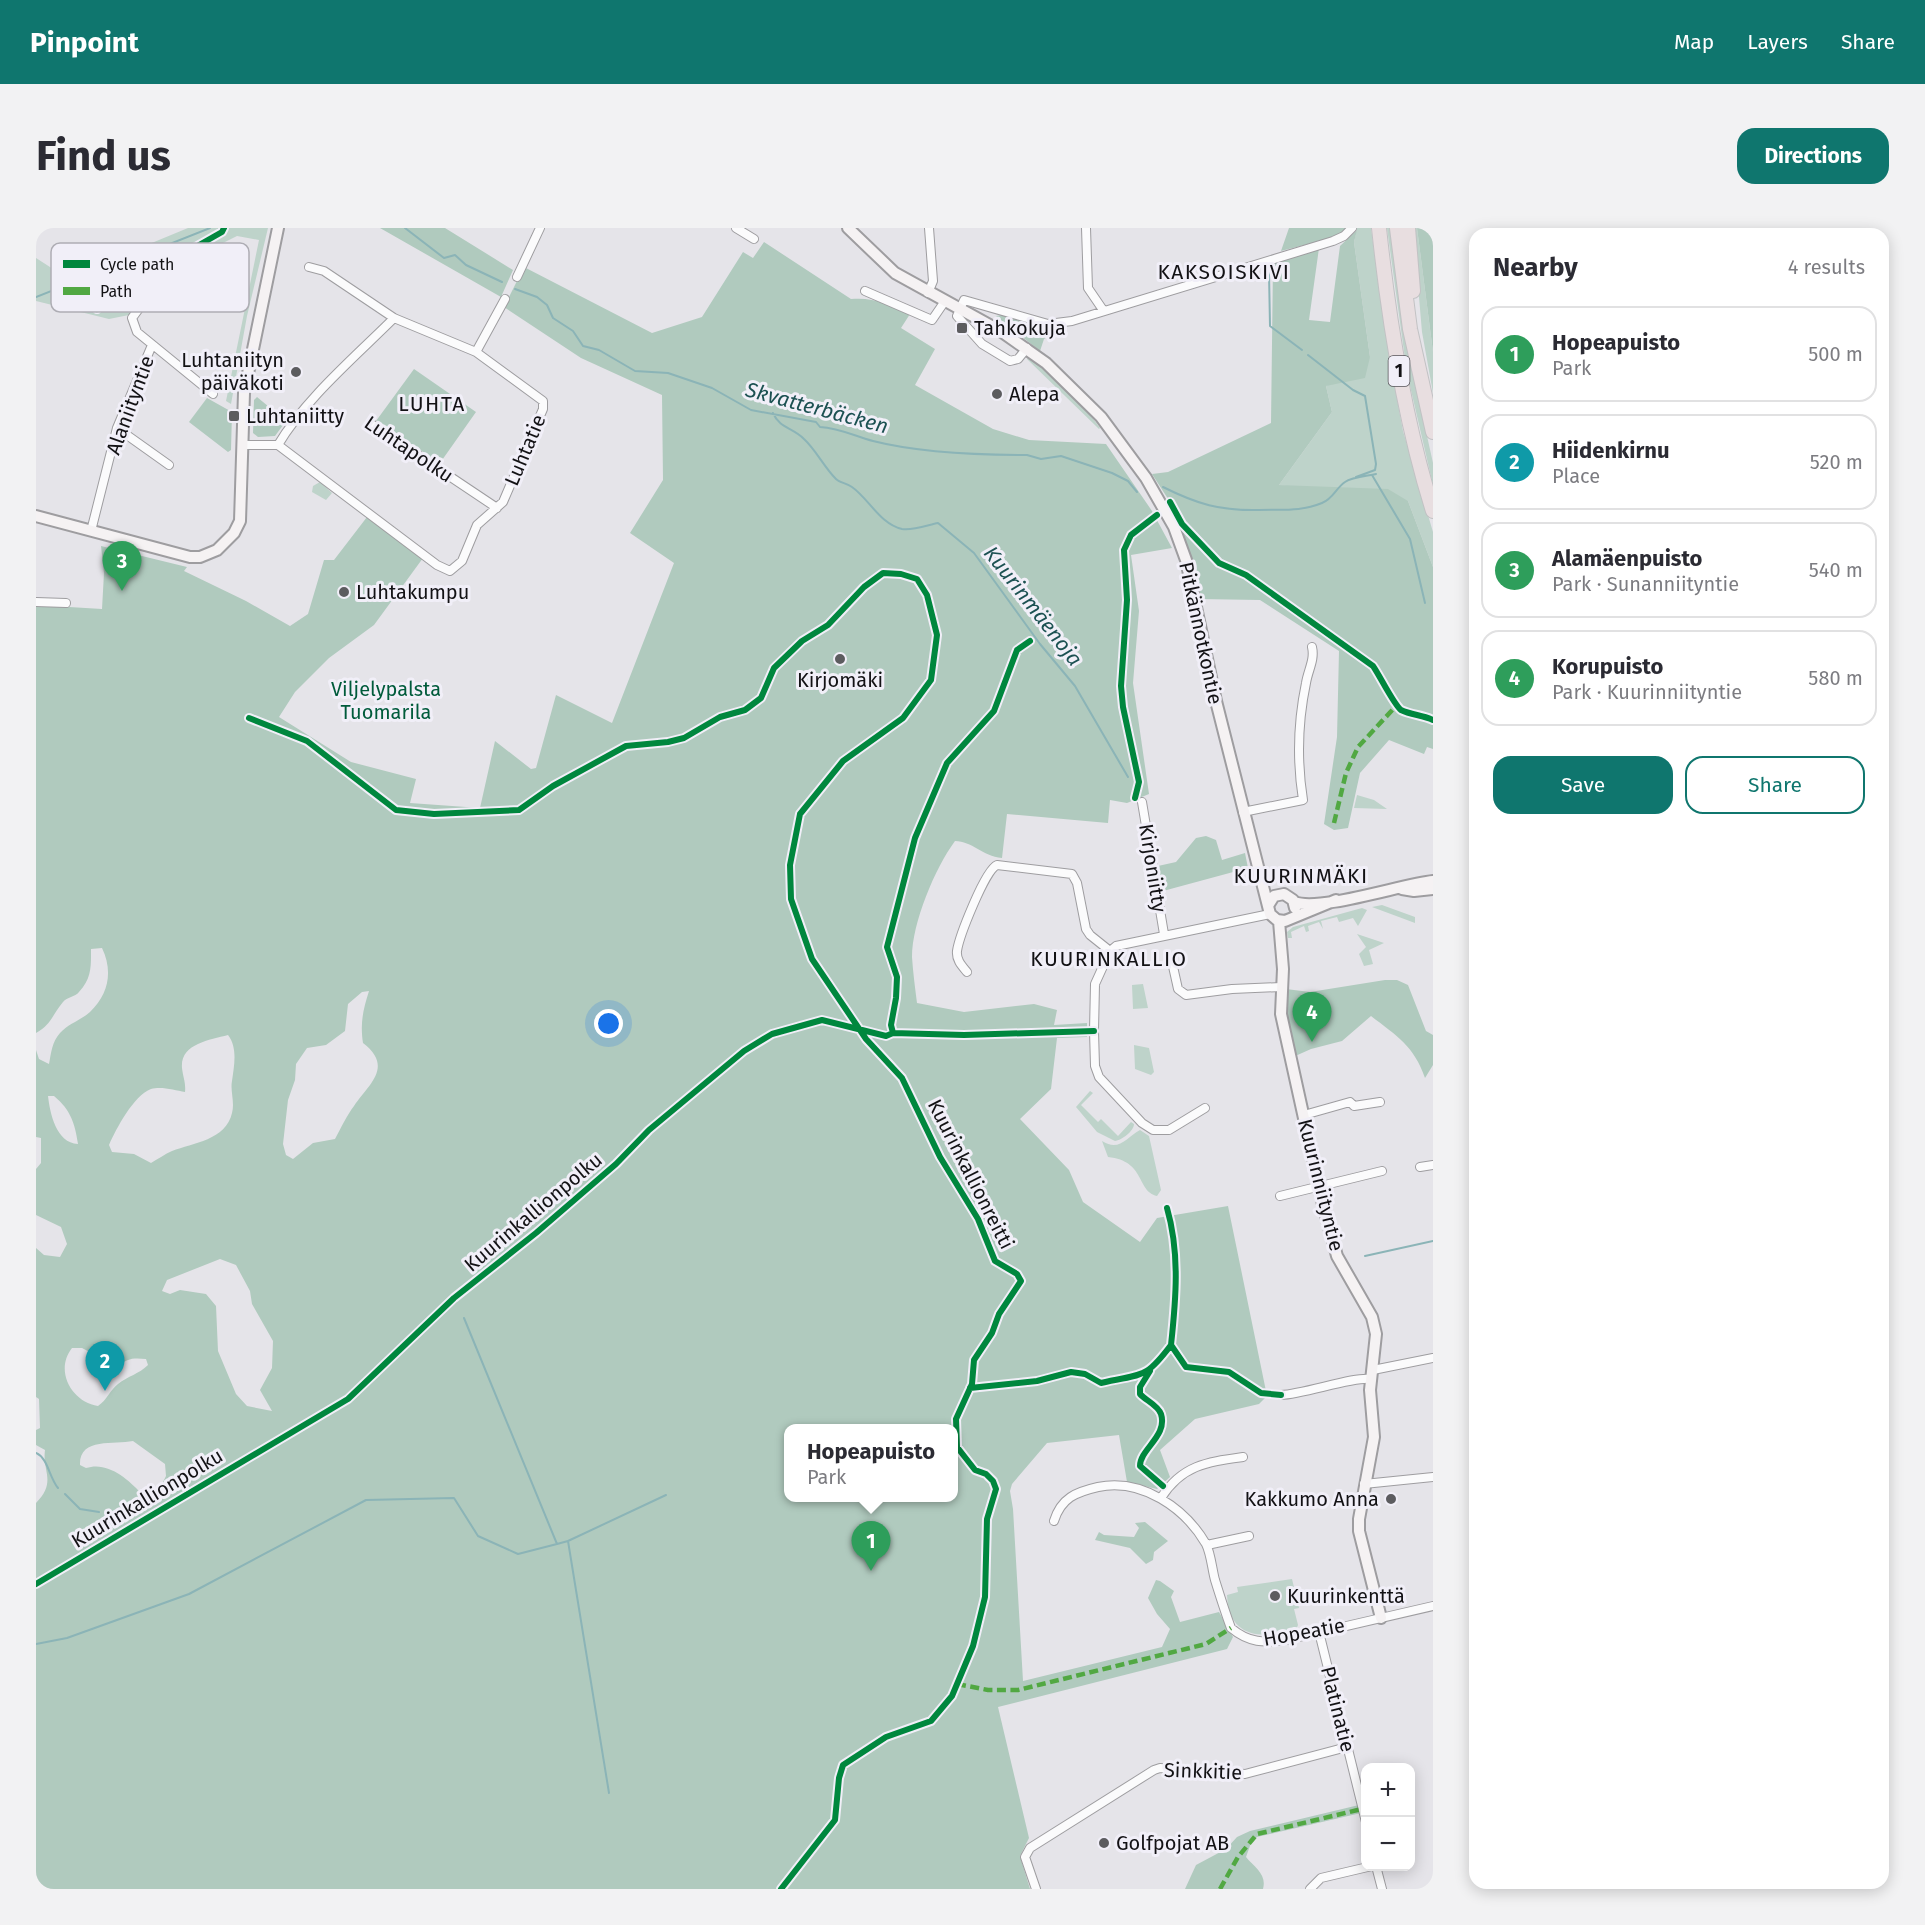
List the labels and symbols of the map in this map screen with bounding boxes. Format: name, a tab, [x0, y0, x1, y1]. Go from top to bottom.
legend	[51, 243, 249, 312]
text: Cycle path	[100, 255, 174, 274]
district label: KAKSOISKIVI	[1157, 259, 1291, 285]
text: Path	[100, 282, 132, 301]
place label: Tahkokuja	[974, 316, 1066, 340]
marker: Tahkokuja	[955, 321, 969, 335]
place label: Luhtaniityn päiväkoti	[181, 348, 284, 395]
street label: Alaniityntie	[101, 352, 159, 458]
road number: 1	[1388, 356, 1410, 386]
marker: Luhtaniityn päiväkoti	[289, 365, 303, 379]
water label: Skvatterbäcken	[742, 376, 891, 440]
place label: Alepa	[1009, 382, 1060, 406]
marker: Alepa	[990, 387, 1004, 401]
district label: LUHTA	[398, 391, 466, 417]
place label: Luhtaniitty	[246, 404, 344, 428]
marker: Luhtaniitty	[227, 409, 241, 423]
street label: Luhtapolku	[360, 410, 458, 488]
street label: Luhtatie	[499, 411, 551, 489]
water label: Kuurinmäenoja	[978, 541, 1088, 671]
pin: 3	[102, 542, 142, 591]
street label: Pitkännotkontie	[1174, 560, 1228, 706]
place label: Luhtakumpu	[356, 580, 469, 604]
marker: Luhtakumpu	[337, 585, 351, 599]
marker: Kirjomäki	[833, 652, 847, 666]
place label: Kirjomäki	[797, 668, 883, 692]
park label: Viljelypalsta Tuomarila	[331, 677, 441, 724]
street label: Kirjoniitty	[1134, 822, 1172, 914]
district label: KUURINMÄKI	[1233, 863, 1369, 889]
district label: KUURINKALLIO	[1030, 946, 1188, 972]
pin: 4	[1292, 992, 1332, 1042]
your location	[594, 1009, 623, 1038]
street label: Kuurinkallionreitti	[923, 1095, 1019, 1253]
street label: Kuurinniityntie	[1293, 1116, 1349, 1254]
street label: Kuurinkallionpolku	[459, 1147, 607, 1277]
pin: 2	[86, 1342, 124, 1391]
street label: Kuurinkallionpolku	[67, 1443, 227, 1553]
place label: Kakkumo Anna	[1245, 1487, 1379, 1511]
marker: Kakkumo Anna	[1384, 1492, 1398, 1506]
pin: 1	[852, 1522, 890, 1571]
place label: Kuurinkenttä	[1287, 1584, 1405, 1608]
marker: Kuurinkenttä	[1268, 1589, 1282, 1603]
street label: Hopeatie	[1261, 1613, 1347, 1651]
street label: Platinatie	[1316, 1664, 1360, 1754]
street label: Sinkkitie	[1164, 1758, 1242, 1784]
place label: Golfpojat AB	[1116, 1831, 1229, 1855]
marker: Golfpojat AB	[1097, 1836, 1111, 1850]

